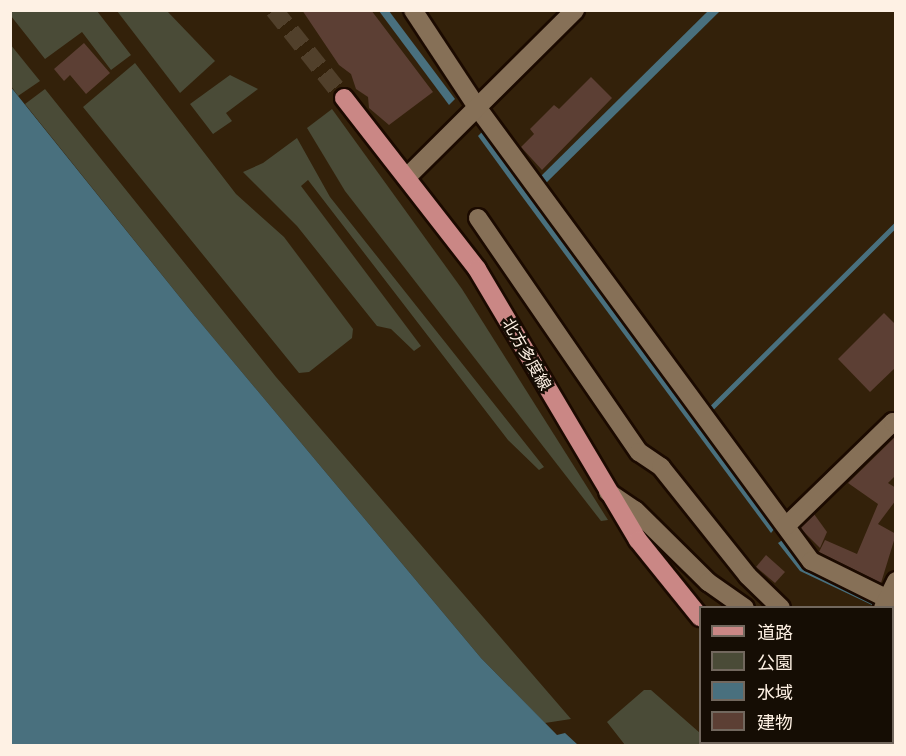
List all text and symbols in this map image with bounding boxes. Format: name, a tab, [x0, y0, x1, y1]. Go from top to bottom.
street label: 北方多度線	[499, 315, 555, 393]
legend	[699, 606, 894, 744]
text: 道路	[757, 621, 793, 643]
text: 公園	[757, 651, 793, 673]
text: 水域	[757, 681, 793, 703]
text: 建物	[757, 711, 793, 733]

